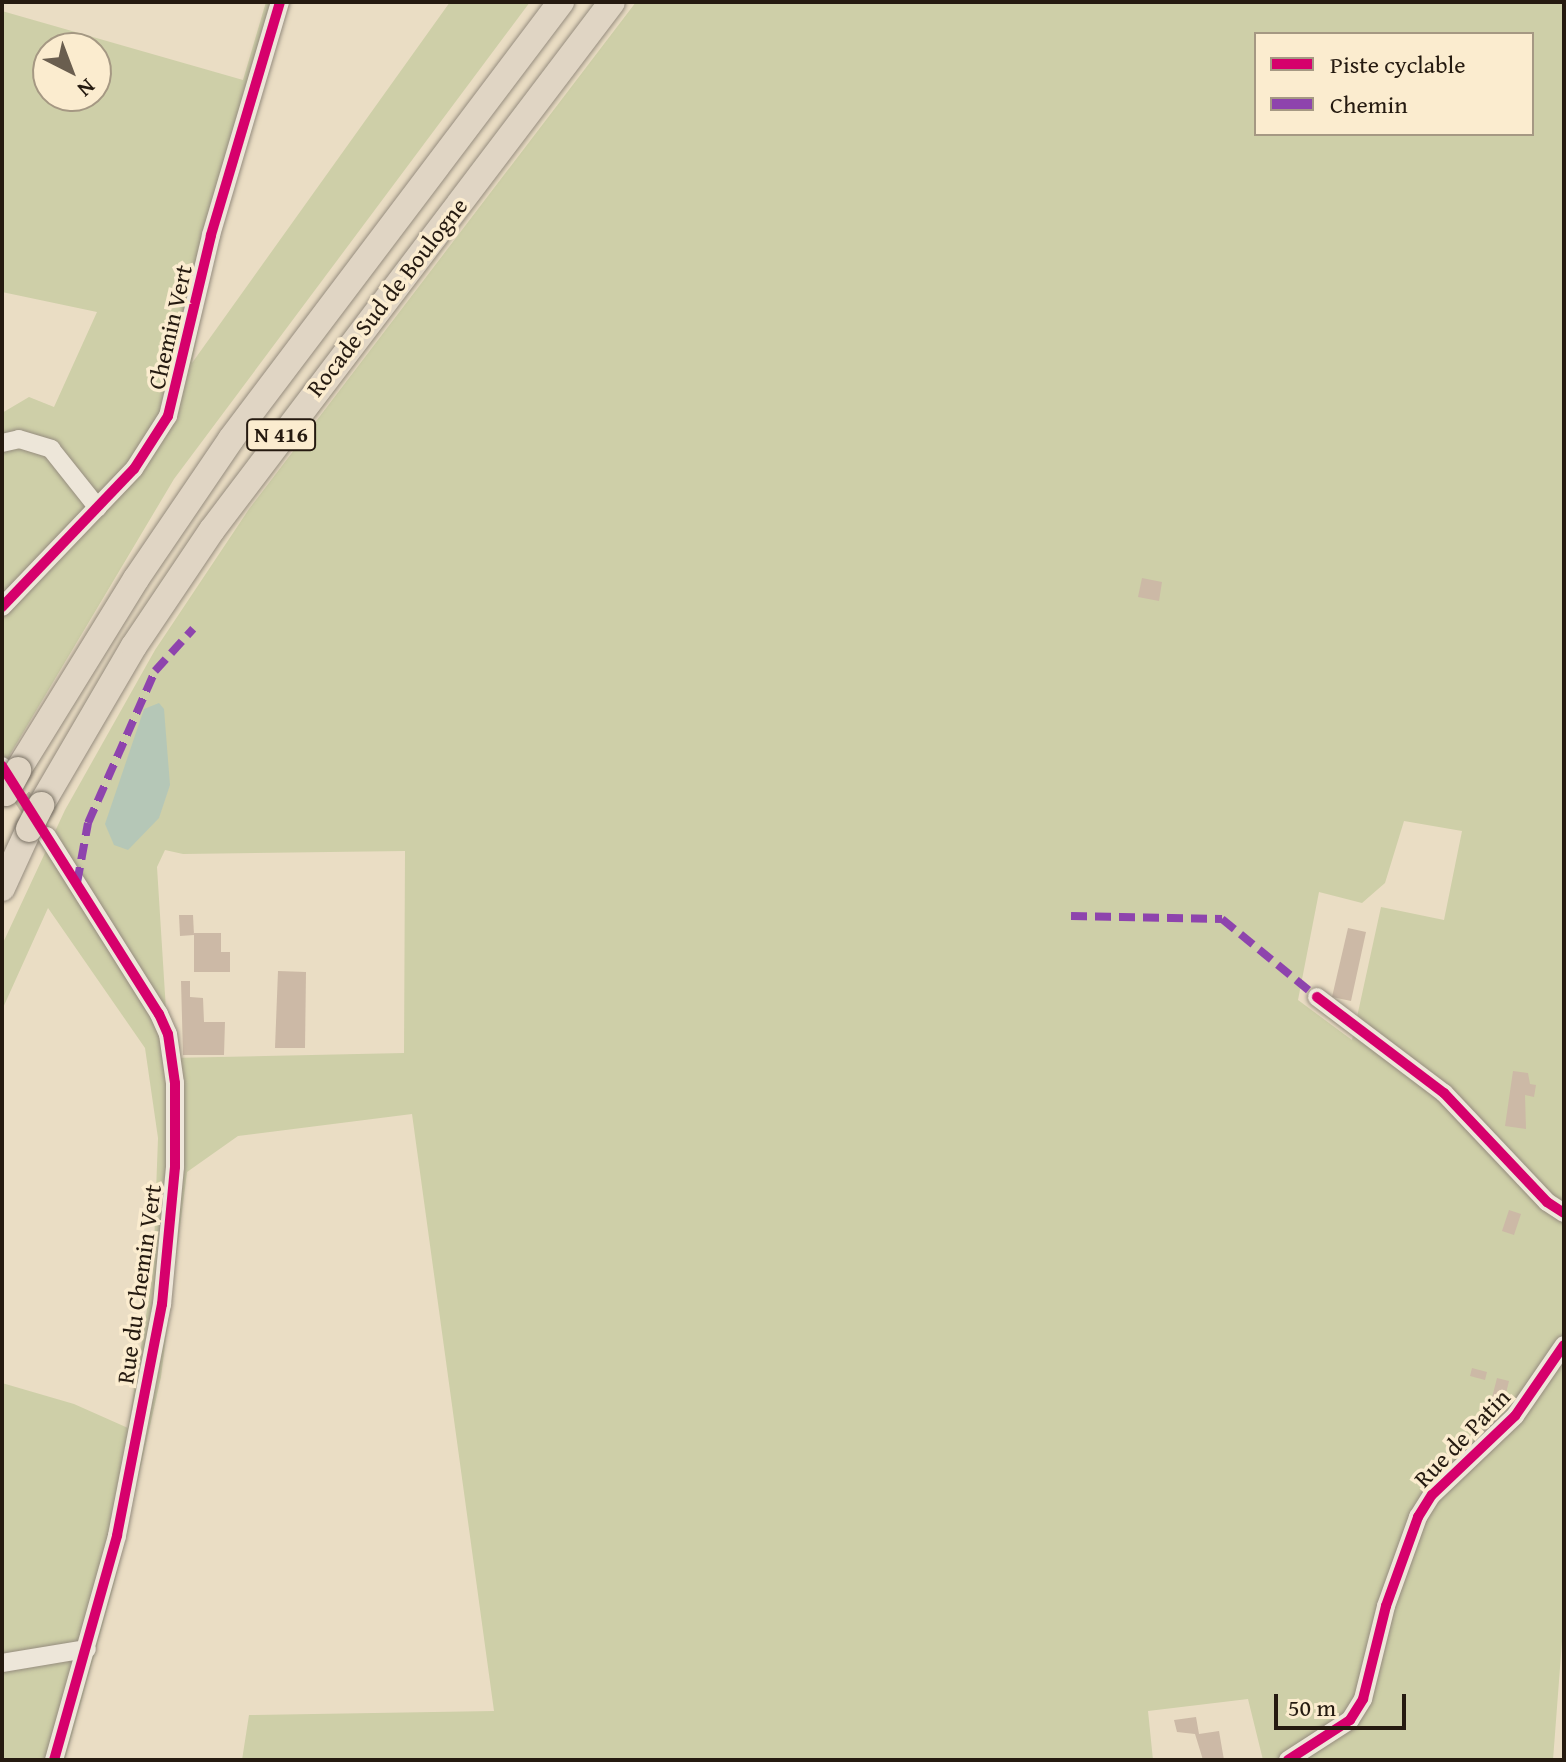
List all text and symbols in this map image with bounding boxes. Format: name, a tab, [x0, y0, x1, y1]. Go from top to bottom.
north arrow	[32, 32, 112, 112]
legend	[1254, 32, 1534, 136]
text: Piste cyclable	[1330, 47, 1466, 82]
text: N	[71, 72, 103, 105]
text: Chemin	[1330, 87, 1408, 122]
street label: Rocade Sud de Boulogne	[301, 192, 473, 402]
street label: Chemin Vert	[142, 262, 198, 392]
road number: N 416	[245, 417, 317, 453]
street label: Rue du Chemin Vert	[111, 1182, 167, 1386]
street label: Rue de Patin	[1408, 1383, 1516, 1493]
scale bar	[1278, 1678, 1410, 1728]
text: 50 m	[1288, 1690, 1336, 1725]

